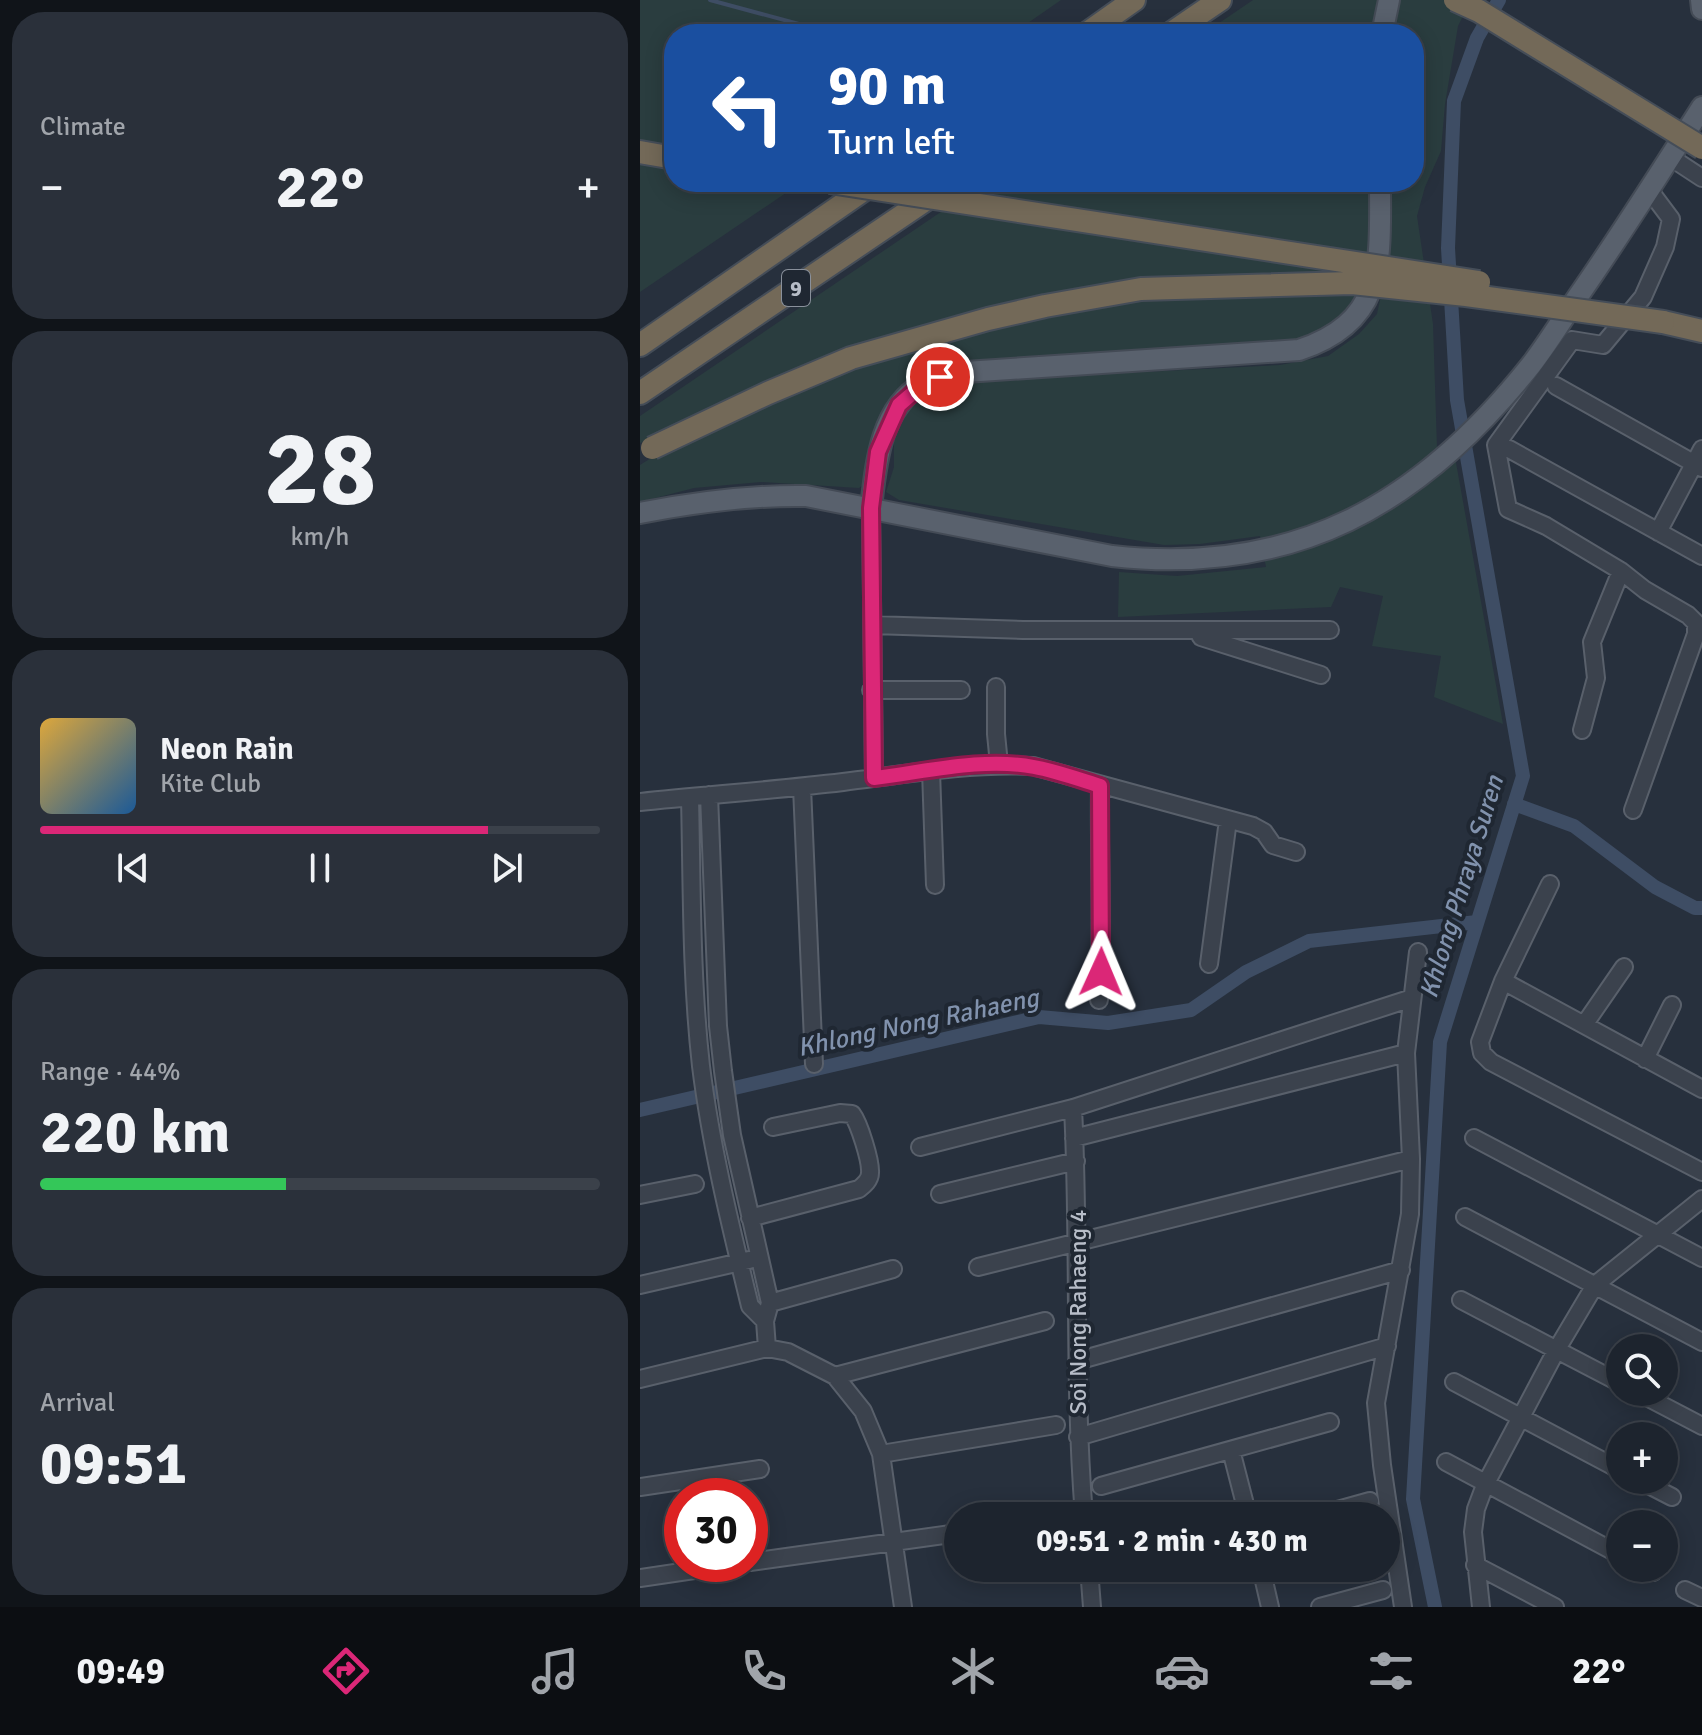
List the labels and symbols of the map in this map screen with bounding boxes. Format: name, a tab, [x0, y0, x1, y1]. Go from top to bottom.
road number: 9	[782, 270, 810, 306]
pin	[906, 343, 974, 411]
water label: Khlong Phraya Suren	[1413, 771, 1511, 1002]
position arrow	[1059, 930, 1143, 1014]
water label: Khlong Nong Rahaeng	[794, 981, 1044, 1064]
street label: Soi Nong Rahaeng 4	[1063, 1209, 1093, 1415]
speed limit sign: 30	[664, 1478, 768, 1582]

